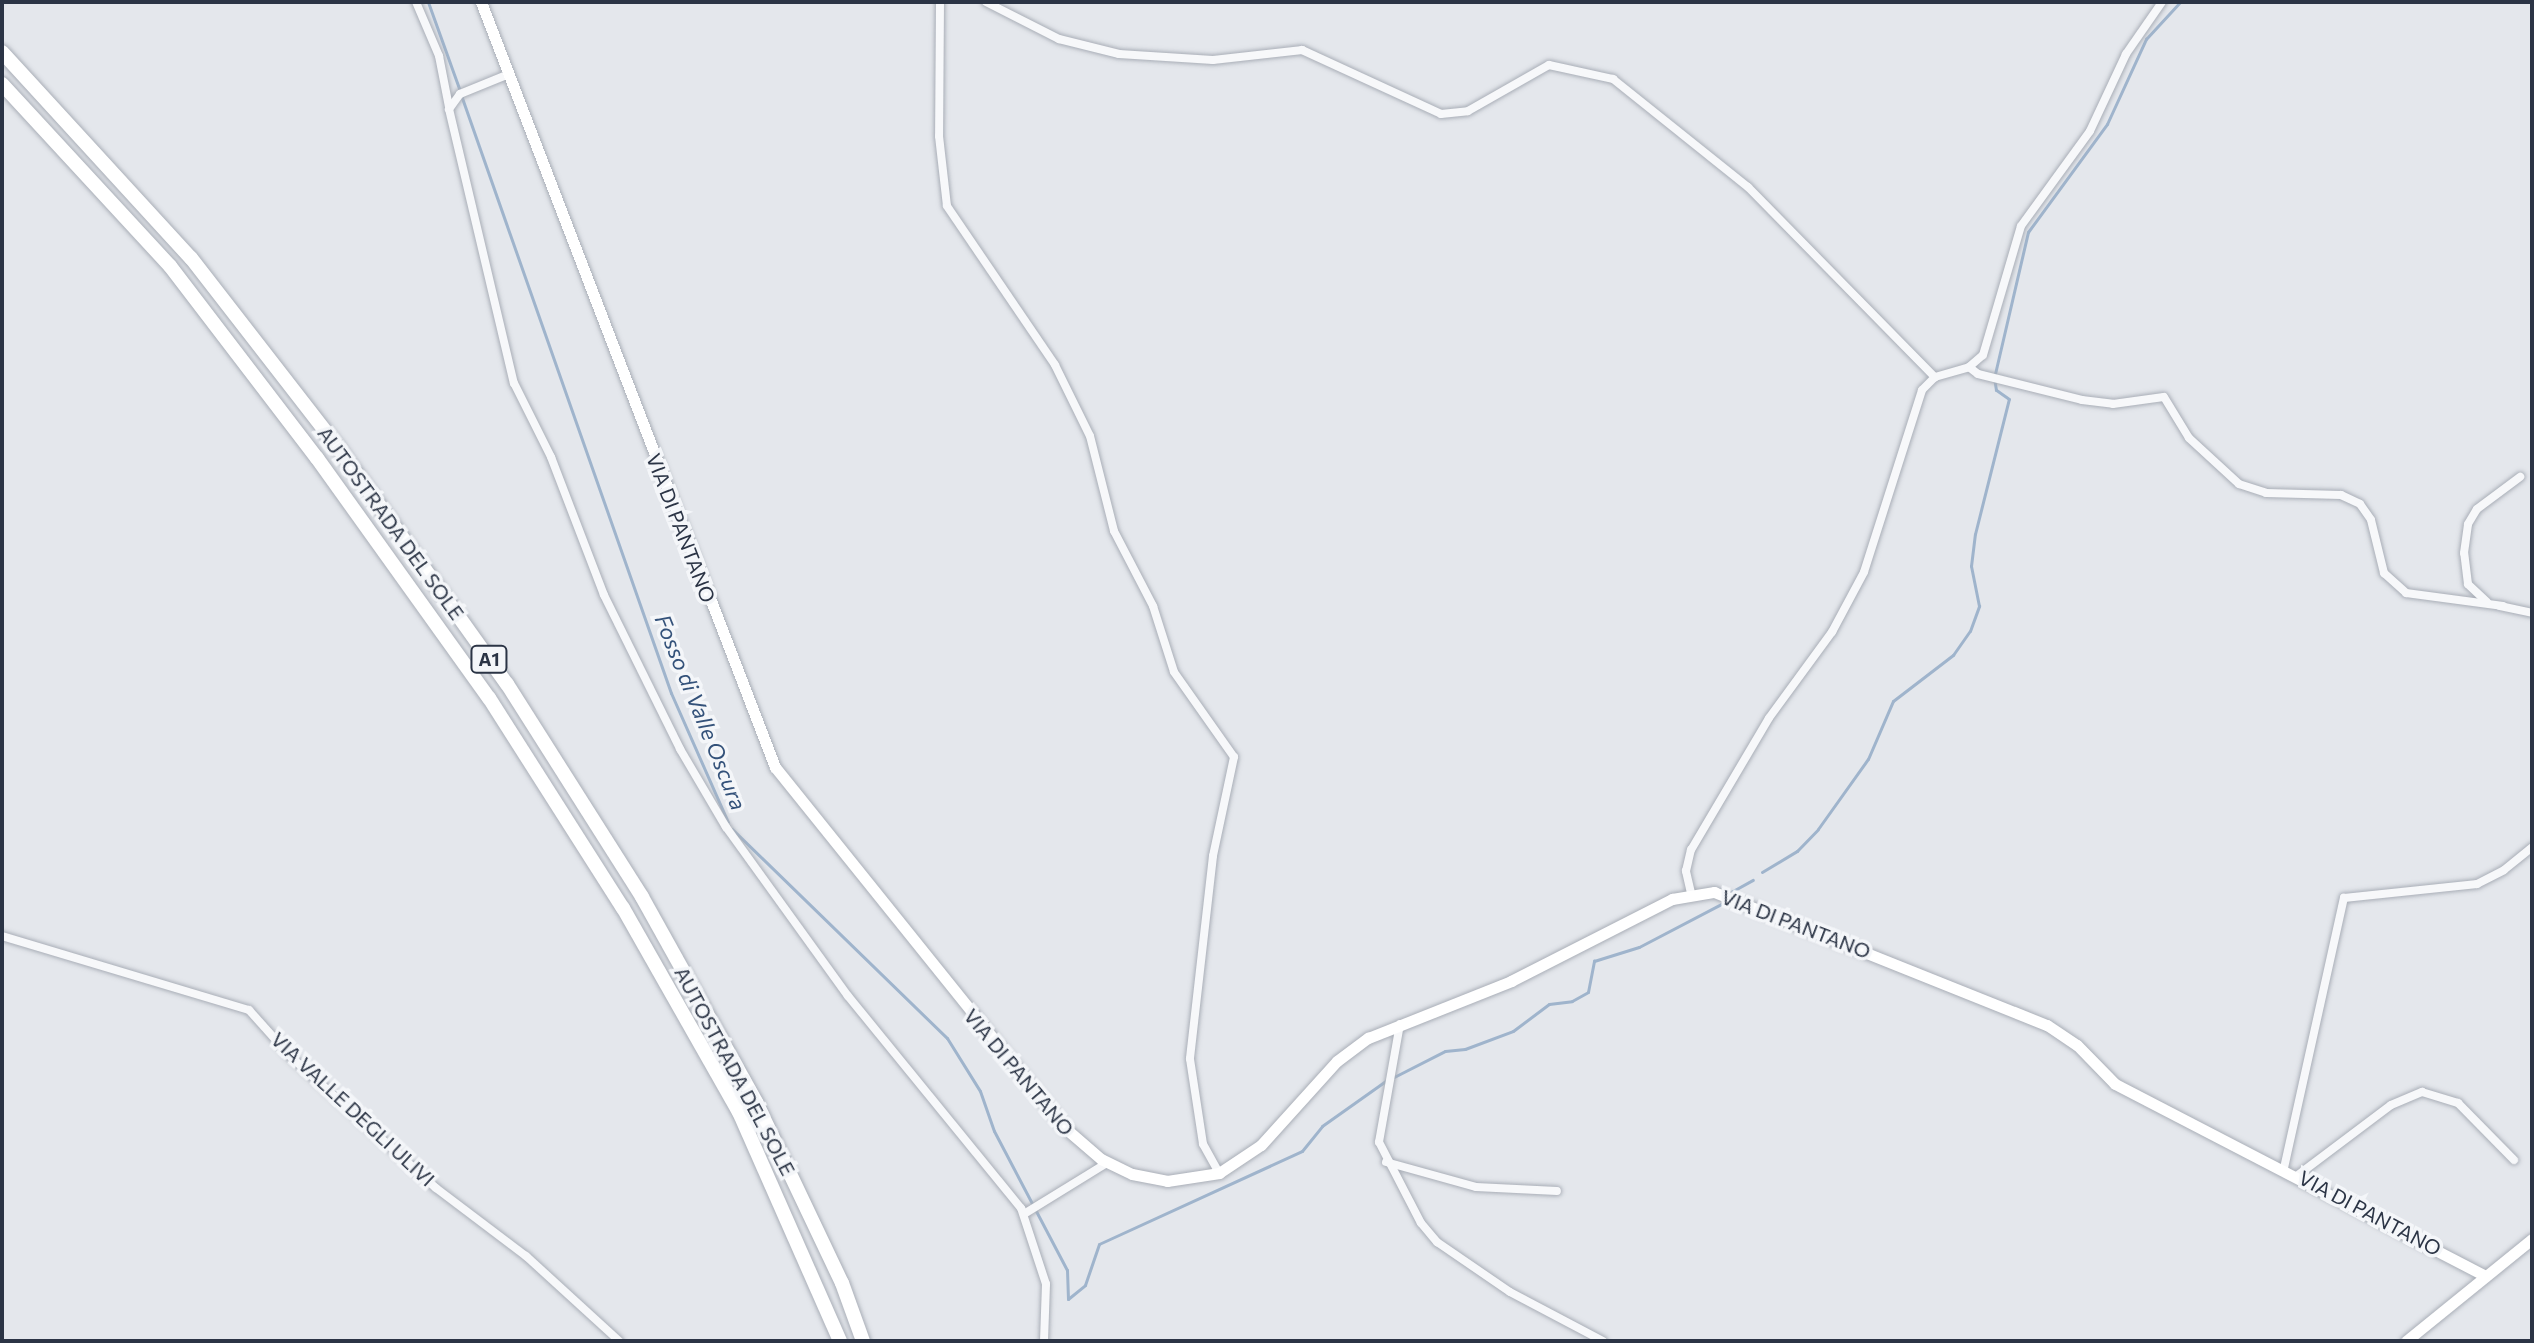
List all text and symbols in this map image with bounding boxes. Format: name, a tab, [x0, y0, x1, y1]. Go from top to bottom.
street label: AUTOSTRADA DEL SOLE	[313, 422, 469, 624]
street label: VIA DI PANTANO	[642, 450, 720, 606]
water label: Fosso di Valle Oscura	[650, 610, 752, 814]
road number: A1	[469, 645, 509, 673]
street label: VIA DI PANTANO	[1718, 885, 1874, 963]
street label: AUTOSTRADA DEL SOLE	[670, 963, 800, 1179]
street label: VIA DI PANTANO	[959, 1004, 1079, 1140]
street label: VIA VALLE DEGLI ULIVI	[266, 1027, 440, 1191]
street label: VIA DI PANTANO	[2295, 1165, 2445, 1261]

